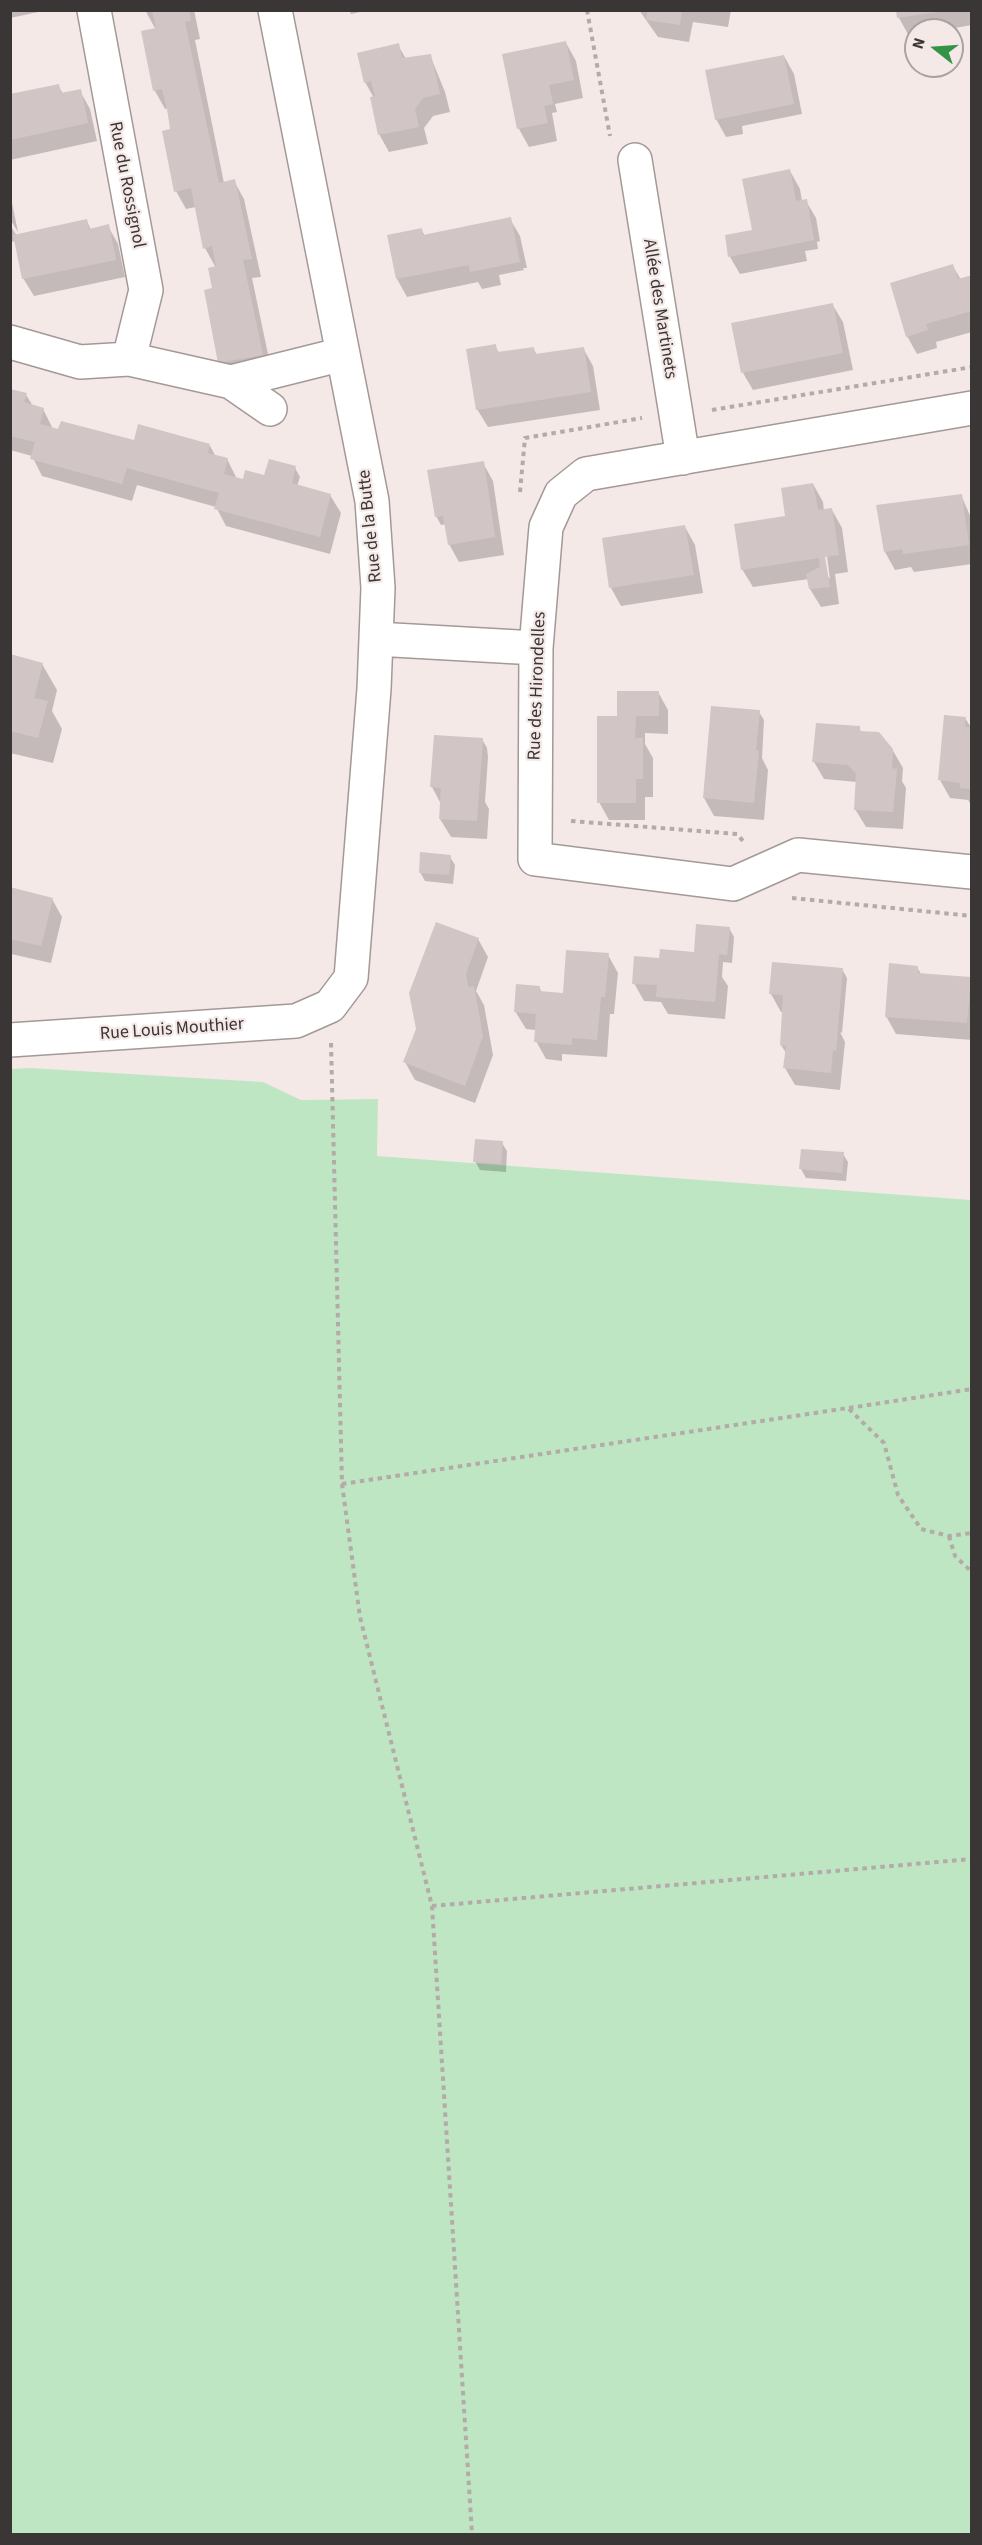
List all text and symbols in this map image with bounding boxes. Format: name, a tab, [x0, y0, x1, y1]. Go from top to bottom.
north arrow	[904, 18, 964, 78]
text: N	[907, 35, 931, 52]
street label: Rue du Rossignol	[103, 120, 149, 250]
street label: Allée des Martinets	[637, 237, 681, 381]
street label: Rue de la Butte	[354, 469, 388, 583]
street label: Rue des Hirondelles	[525, 611, 551, 761]
street label: Rue Louis Mouthier	[99, 1014, 245, 1046]

